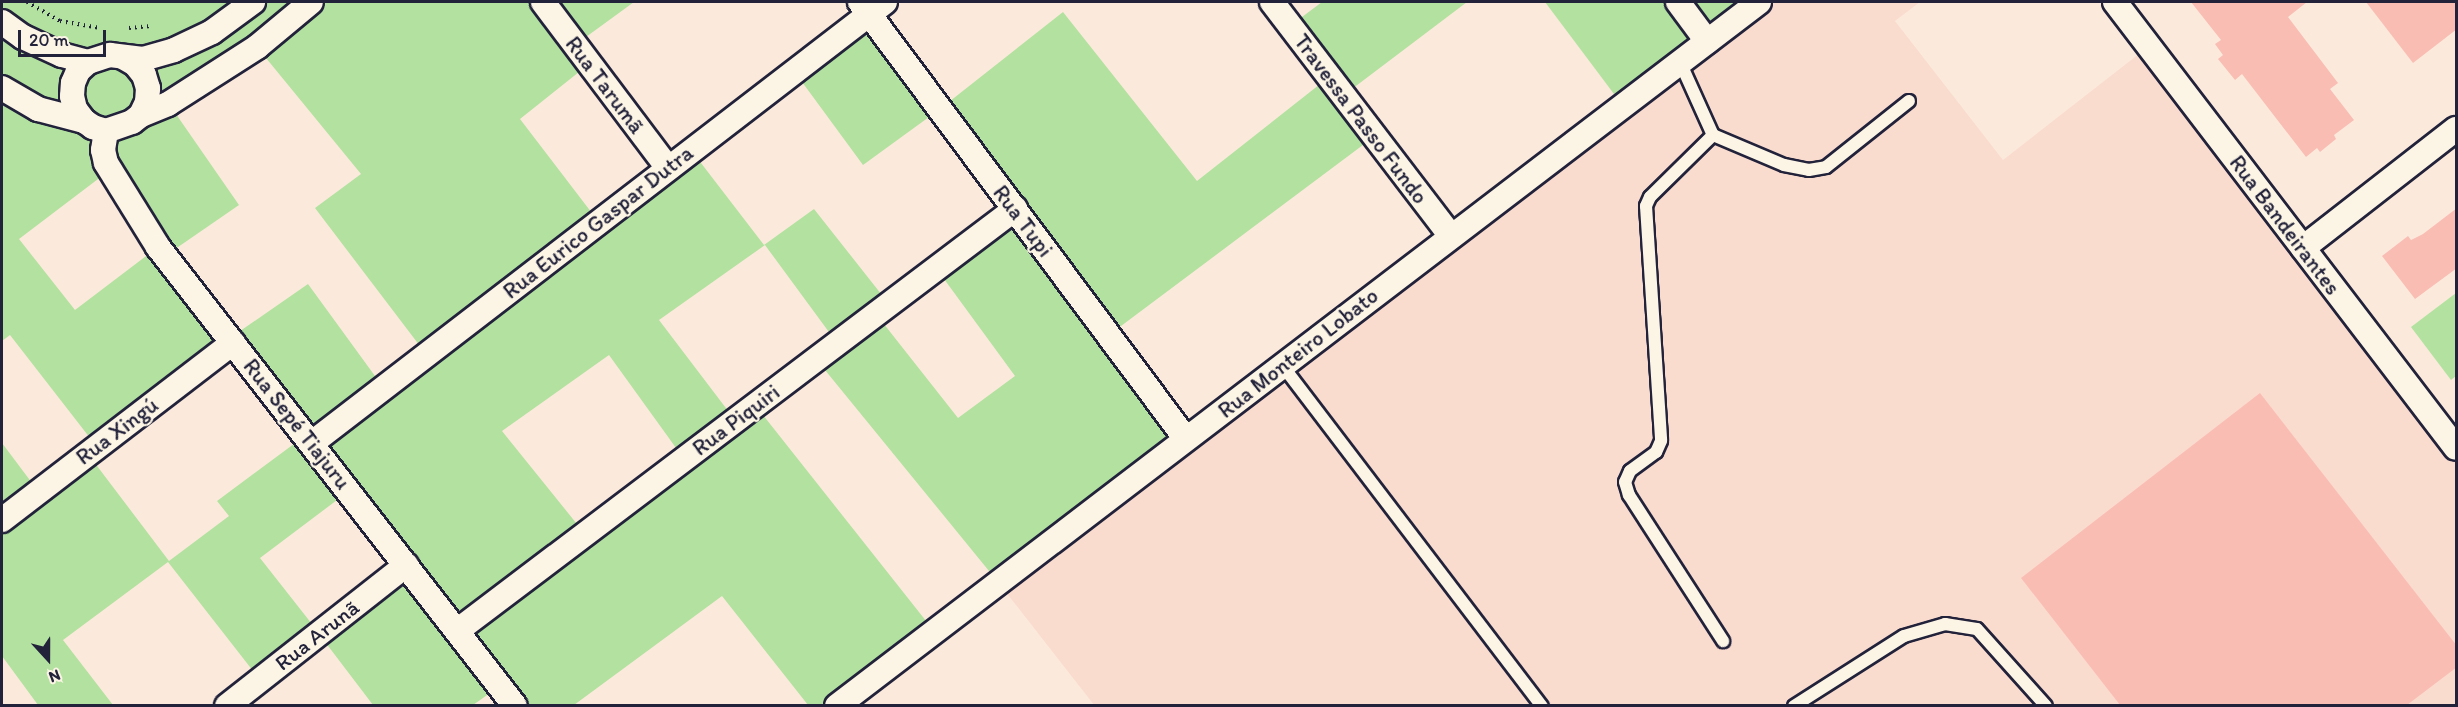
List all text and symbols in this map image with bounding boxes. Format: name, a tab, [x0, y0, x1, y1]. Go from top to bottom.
scale bar	[21, 18, 110, 56]
text: 20 m	[29, 29, 69, 51]
street label: Travessa Passo Fundo	[1289, 29, 1433, 209]
street label: Rua Tarumã	[561, 32, 649, 138]
street label: Rua Eurico Gaspar Dutra	[499, 140, 697, 304]
street label: Rua Bandeirantes	[2224, 150, 2346, 300]
street label: Rua Tupi	[988, 181, 1058, 261]
street label: Rua Monteiro Lobato	[1213, 282, 1383, 424]
street label: Rua Sepé Tiajuru	[238, 354, 356, 494]
street label: Rua Piquiri	[687, 379, 785, 461]
street label: Rua Xingú	[70, 391, 164, 471]
street label: Rua Arunã	[270, 594, 364, 676]
north arrow	[18, 629, 78, 689]
text: N	[46, 665, 63, 687]

